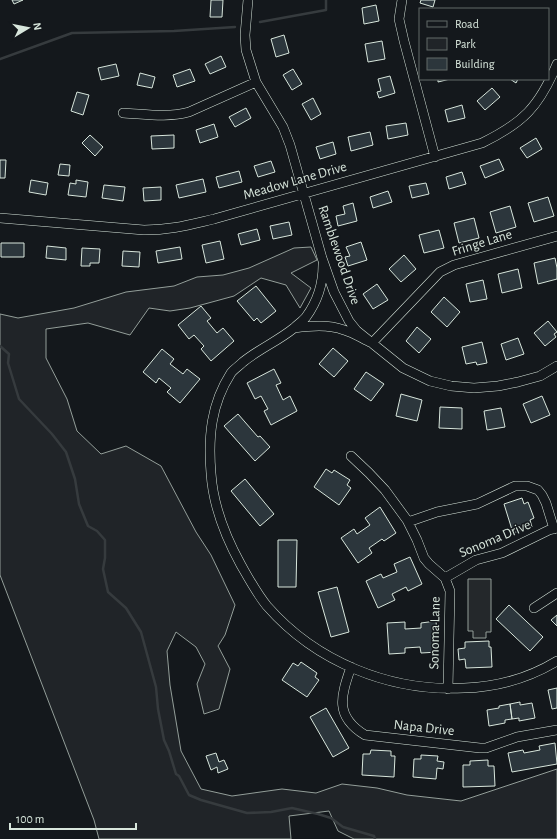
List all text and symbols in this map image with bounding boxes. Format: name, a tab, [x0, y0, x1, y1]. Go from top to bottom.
north arrow	[8, 8, 48, 48]
legend	[419, 8, 549, 80]
text: Road	[455, 18, 479, 30]
text: N	[31, 22, 43, 31]
text: Park	[455, 38, 476, 50]
text: Building	[455, 58, 495, 70]
street label: Meadow Lane Drive	[242, 160, 348, 202]
street label: Ramblewood Drive	[315, 204, 363, 306]
street label: Fringe Lane	[450, 227, 514, 259]
street label: Sonoma Drive	[457, 518, 533, 560]
street label: Sonoma Lane	[427, 596, 443, 670]
street label: Napa Drive	[393, 718, 455, 738]
scale bar	[10, 805, 136, 831]
text: 100 m	[16, 813, 44, 825]

